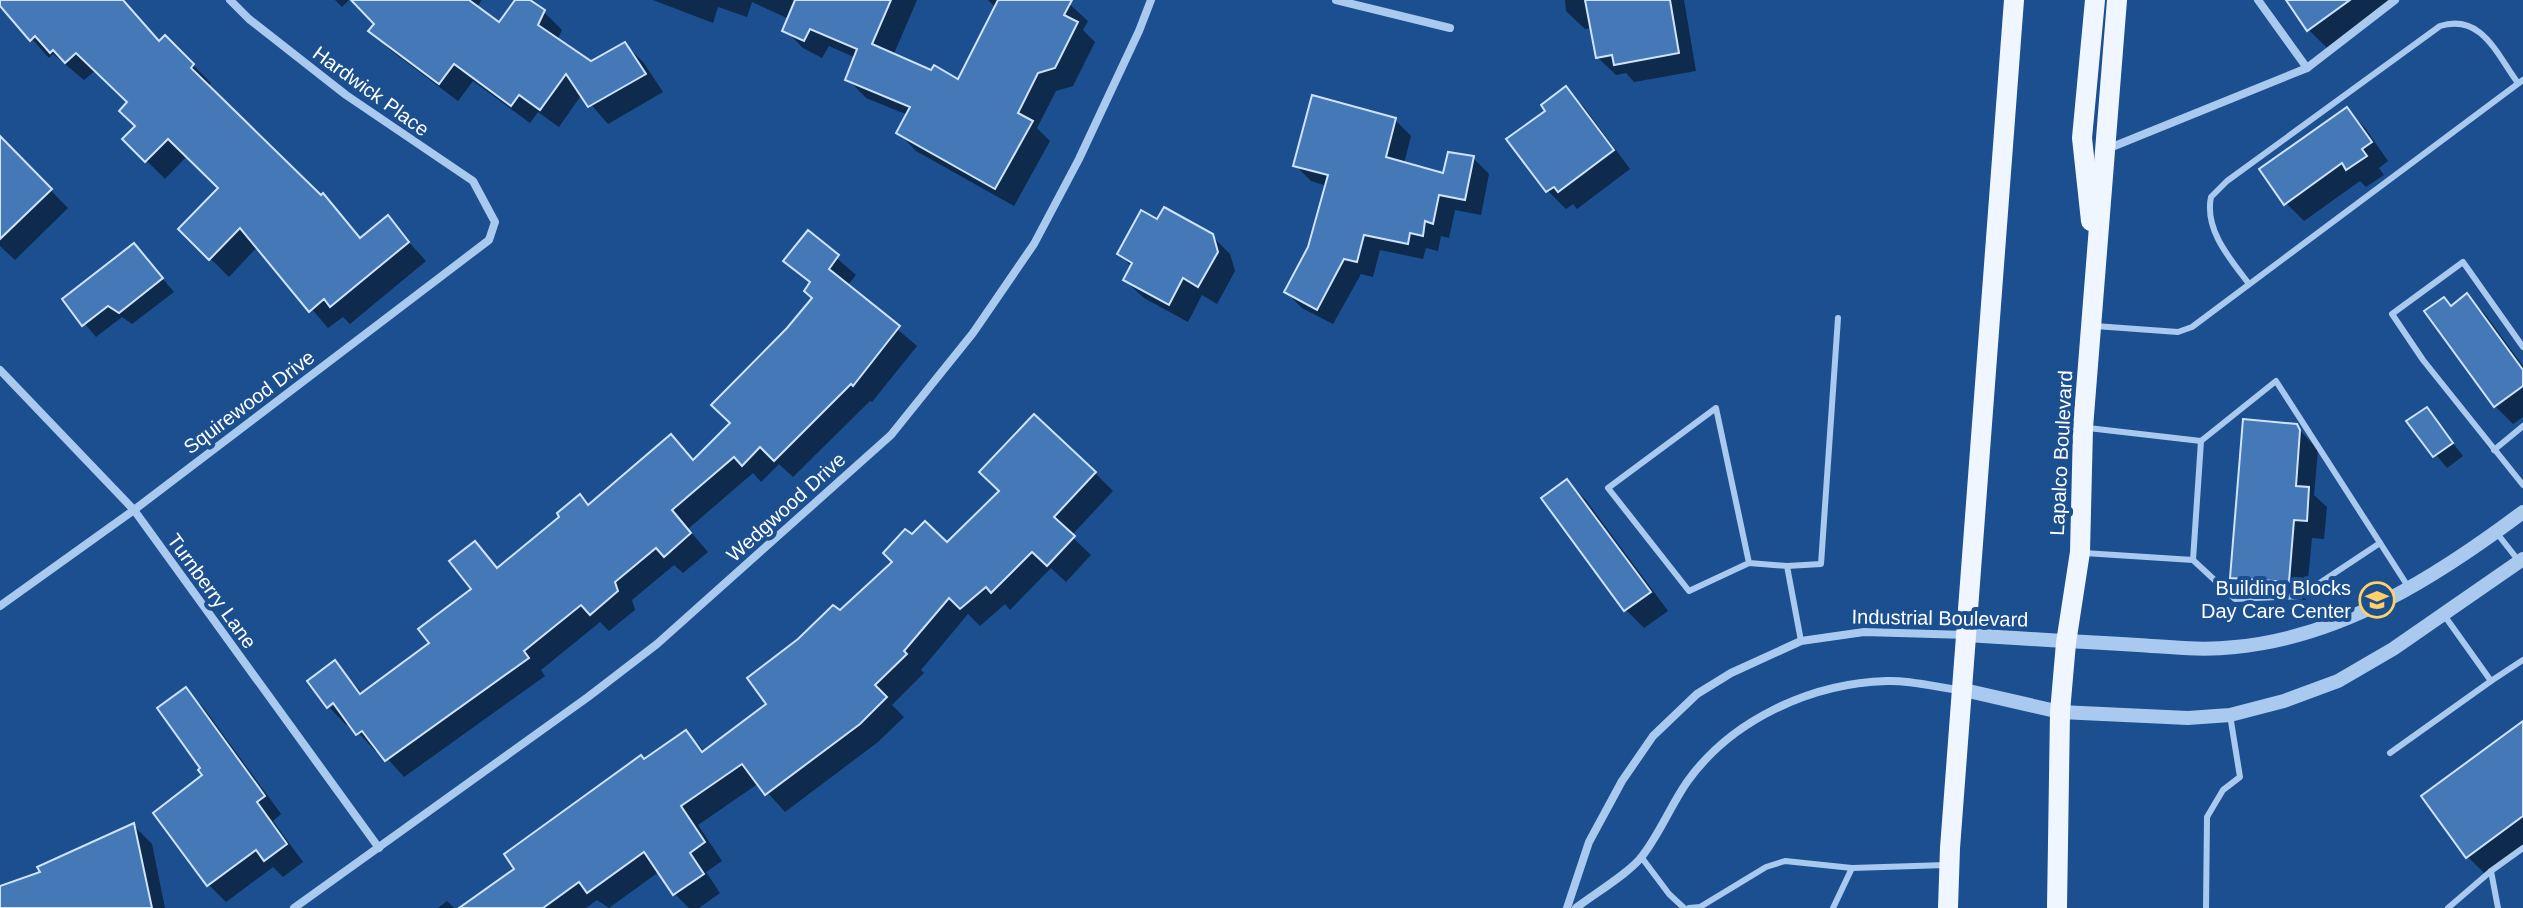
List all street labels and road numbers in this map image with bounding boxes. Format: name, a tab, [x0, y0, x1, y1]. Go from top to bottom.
street label: Hardwick Place	[309, 42, 433, 140]
street label: Squirewood Drive	[179, 346, 319, 458]
street label: Lapalco Boulevard	[2046, 370, 2076, 536]
street label: Wedgwood Drive	[722, 448, 850, 566]
street label: Turnberry Lane	[163, 530, 261, 652]
street label: Industrial Boulevard	[1851, 605, 2029, 631]

